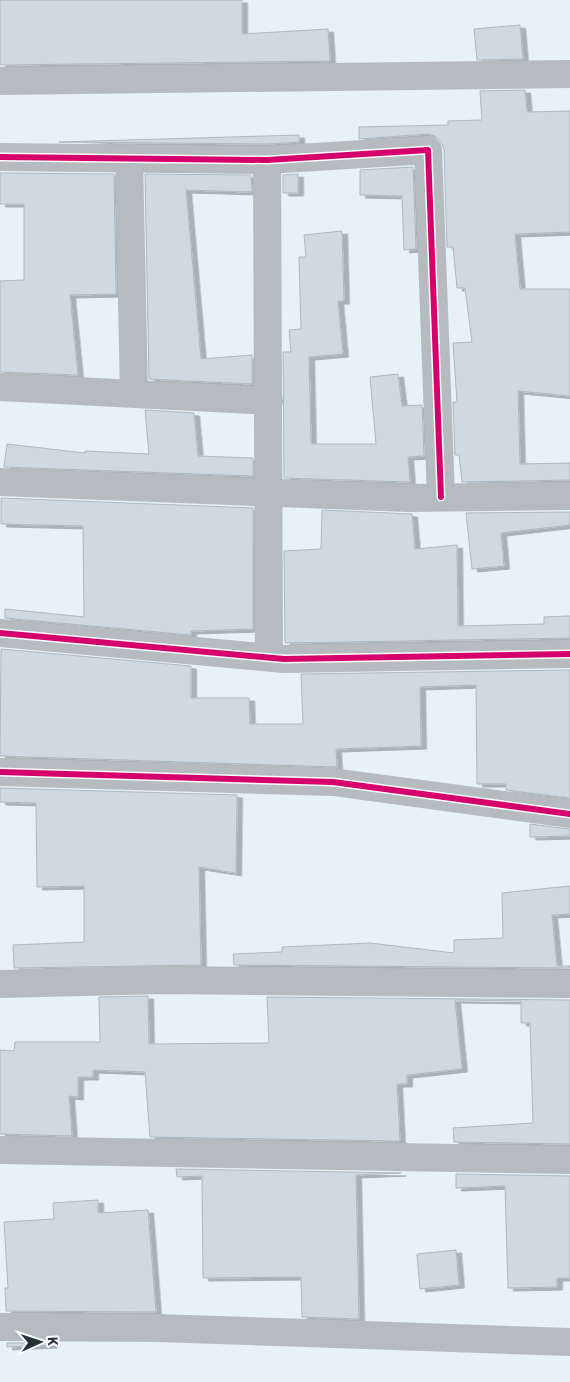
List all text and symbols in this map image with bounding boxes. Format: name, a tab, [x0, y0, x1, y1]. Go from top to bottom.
north arrow	[15, 1317, 65, 1367]
text: K	[45, 1336, 62, 1346]

